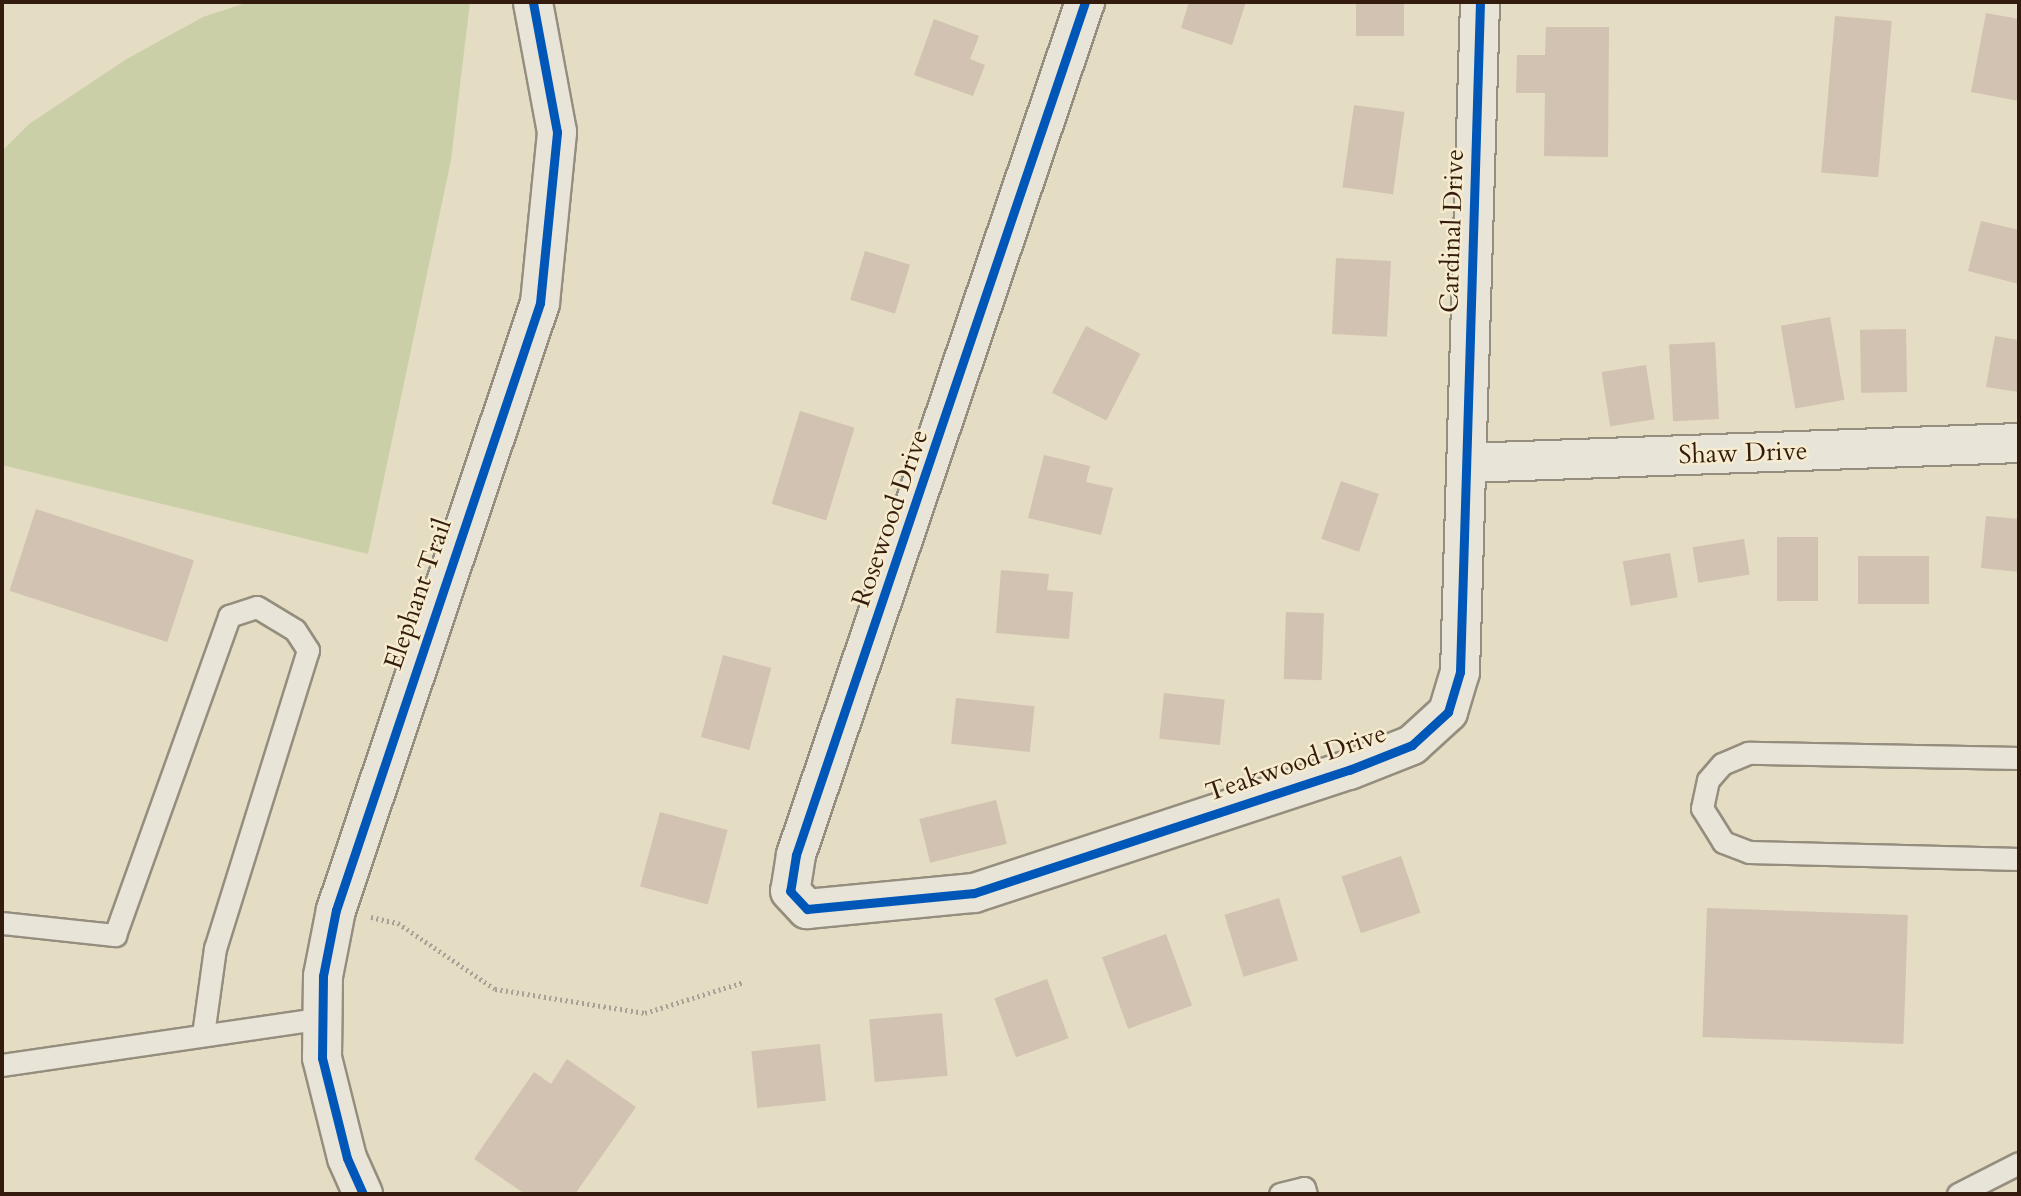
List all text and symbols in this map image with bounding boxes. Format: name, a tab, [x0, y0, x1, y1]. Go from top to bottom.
street label: Cardinal Drive	[1434, 148, 1470, 314]
street label: Rosewood Drive	[845, 425, 935, 611]
street label: Shaw Drive	[1678, 435, 1808, 471]
street label: Elephant Trail	[378, 514, 458, 674]
street label: Teakwood Drive	[1202, 718, 1390, 808]

